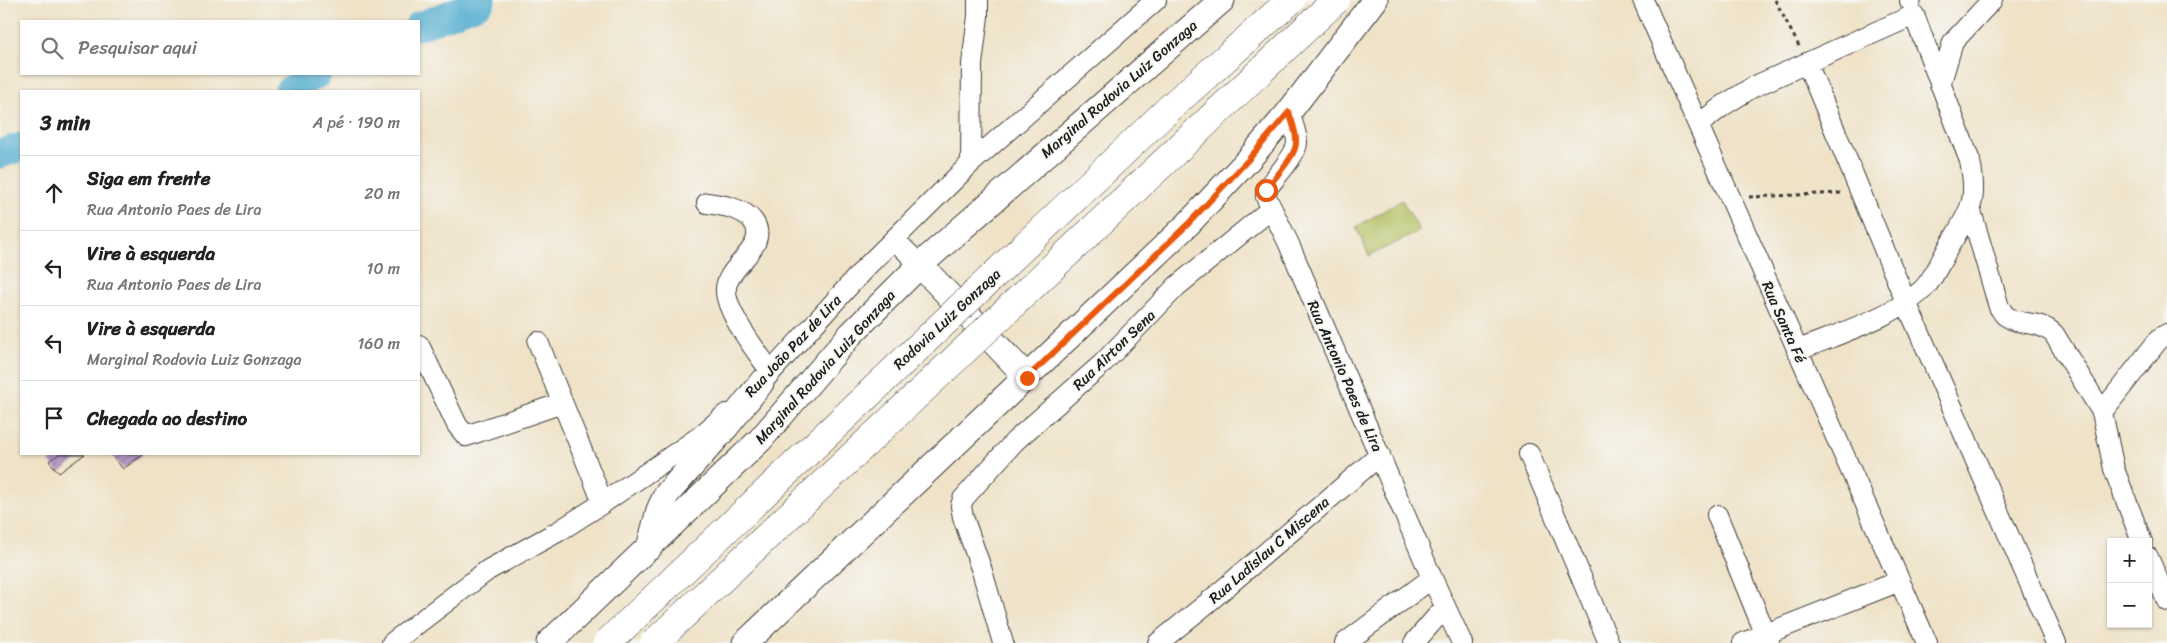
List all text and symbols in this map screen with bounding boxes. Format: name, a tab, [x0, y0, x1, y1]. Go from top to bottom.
street label: Marginal Rodovia Luiz Gonzaga	[1035, 13, 1204, 165]
search box	[20, 20, 420, 75]
text: Pesquisar aqui	[78, 31, 197, 64]
icon: search	[38, 34, 66, 62]
text: 3 min	[40, 104, 90, 142]
text: A pé · 190 m	[313, 108, 400, 137]
text: Siga em frente	[87, 162, 210, 195]
icon: ahead	[40, 179, 68, 207]
text: 20 m	[364, 179, 400, 208]
route start	[1255, 179, 1278, 202]
text: Rua Antonio Paes de Lira	[87, 195, 262, 224]
text: Vire à esquerda	[87, 237, 215, 270]
icon: left	[40, 254, 68, 282]
text: 10 m	[367, 254, 400, 283]
street label: Rodovia Luiz Gonzaga	[887, 262, 1007, 376]
text: Rua Antonio Paes de Lira	[87, 270, 262, 299]
street label: Rua Santa Fé	[1754, 277, 1814, 368]
street label: Marginal Rodovia Luiz Gonzaga	[748, 283, 902, 450]
street label: Rua João Paz de Lira	[738, 288, 848, 404]
street label: Rua Antonio Paes de Lira	[1300, 296, 1390, 456]
street label: Rua Airton Sena	[1066, 303, 1162, 397]
text: Vire à esquerda	[87, 312, 215, 345]
icon: left	[40, 329, 68, 357]
text: 160 m	[357, 329, 400, 358]
text: Marginal Rodovia Luiz Gonzaga	[87, 345, 302, 374]
route end	[1016, 367, 1039, 390]
text: Chegada ao destino	[87, 402, 247, 435]
icon: arrive	[40, 404, 68, 432]
street label: Rua Ladislau C Miscena	[1202, 489, 1336, 610]
map controls	[2107, 538, 2152, 628]
button: +	[2107, 538, 2152, 583]
button: −	[2107, 583, 2152, 628]

